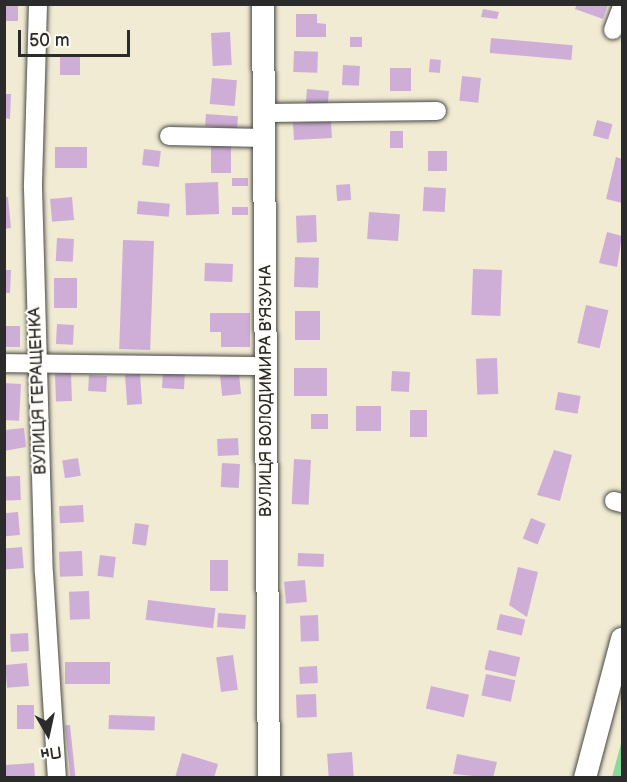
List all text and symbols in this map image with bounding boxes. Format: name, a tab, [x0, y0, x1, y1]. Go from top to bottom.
scale bar	[21, 18, 134, 56]
text: 50 m	[29, 30, 70, 51]
street label: ВУЛИЦЯ ВОЛОДИМИРА В'ЯЗУНА	[257, 265, 277, 517]
street label: ВУЛИЦЯ ГЕРАЩЕНКА	[26, 307, 52, 475]
north arrow	[18, 704, 78, 764]
text: Пн	[39, 741, 63, 763]

